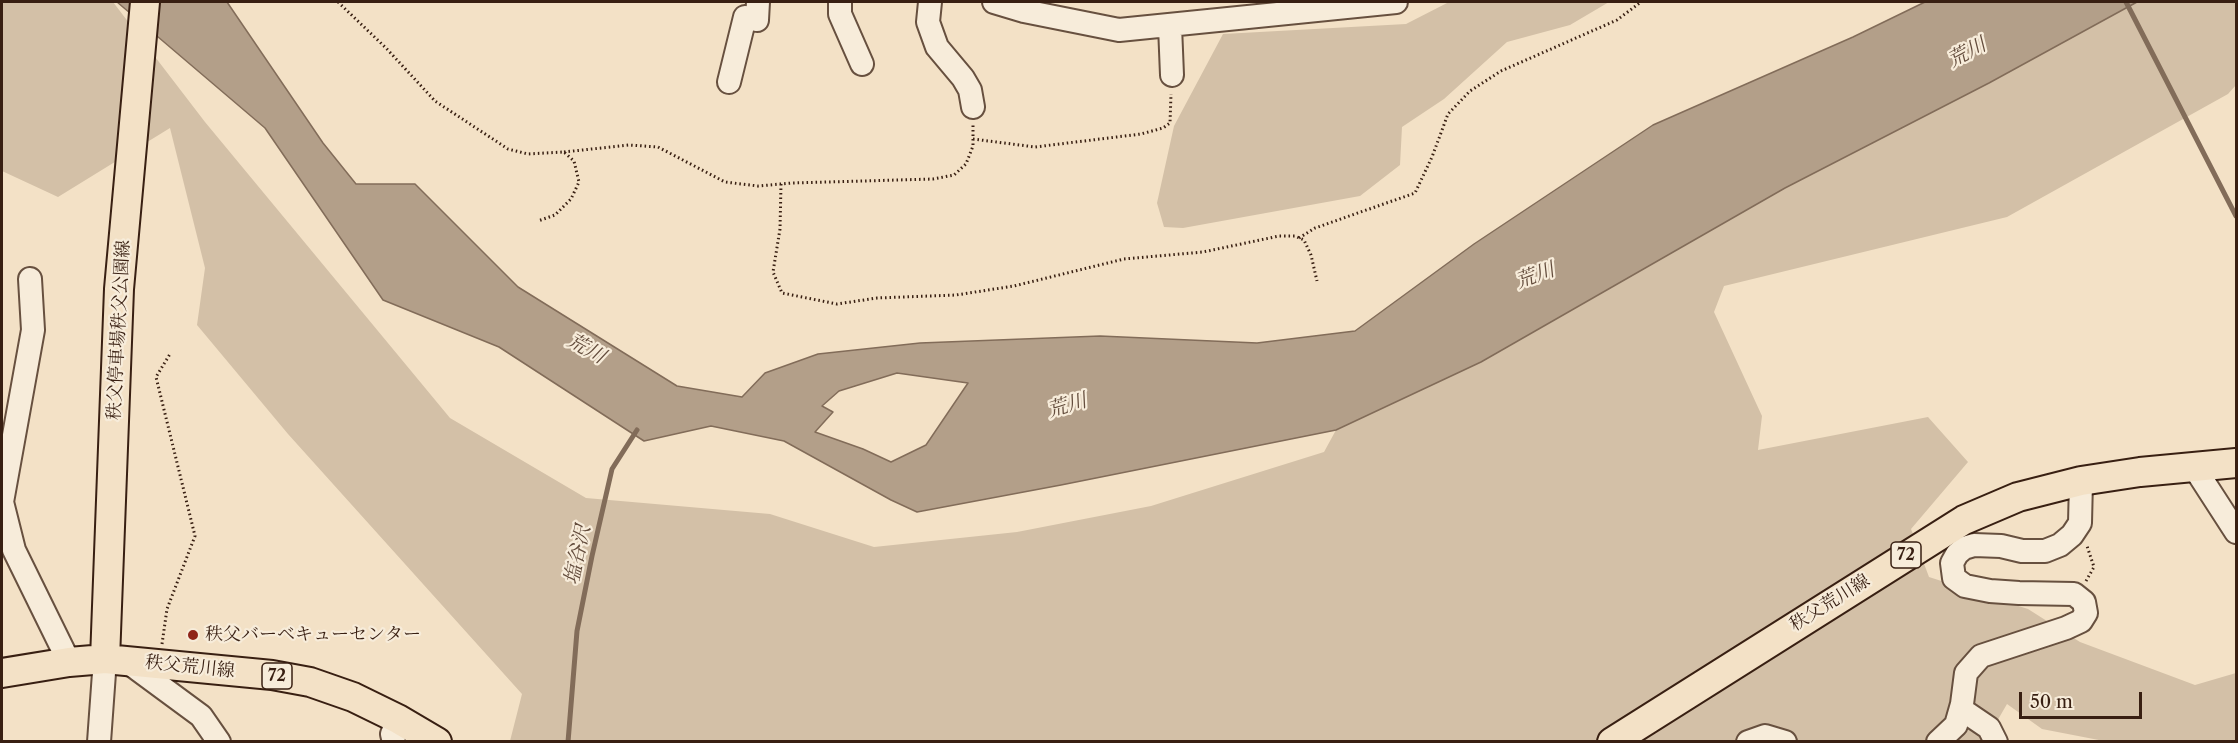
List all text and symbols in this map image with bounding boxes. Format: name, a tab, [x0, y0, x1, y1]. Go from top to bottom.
water label: 荒川	[1944, 33, 1990, 73]
street label: 秩父停車場秩父公園線	[104, 240, 134, 420]
water label: 荒川	[1512, 258, 1558, 294]
water label: 荒川	[563, 329, 609, 369]
water label: 荒川	[1044, 389, 1090, 423]
water label: 塩谷沢	[560, 523, 596, 587]
road number: 72	[1891, 542, 1921, 568]
street label: 秩父荒川線	[1786, 570, 1874, 636]
place label: 秩父バーベキューセンター	[205, 624, 421, 646]
marker: 秩父バーベキューセンター	[186, 628, 200, 642]
street label: 秩父荒川線	[144, 652, 236, 682]
road number: 72	[262, 663, 292, 689]
scale bar	[2022, 680, 2145, 718]
text: 50 m	[2030, 691, 2073, 713]

